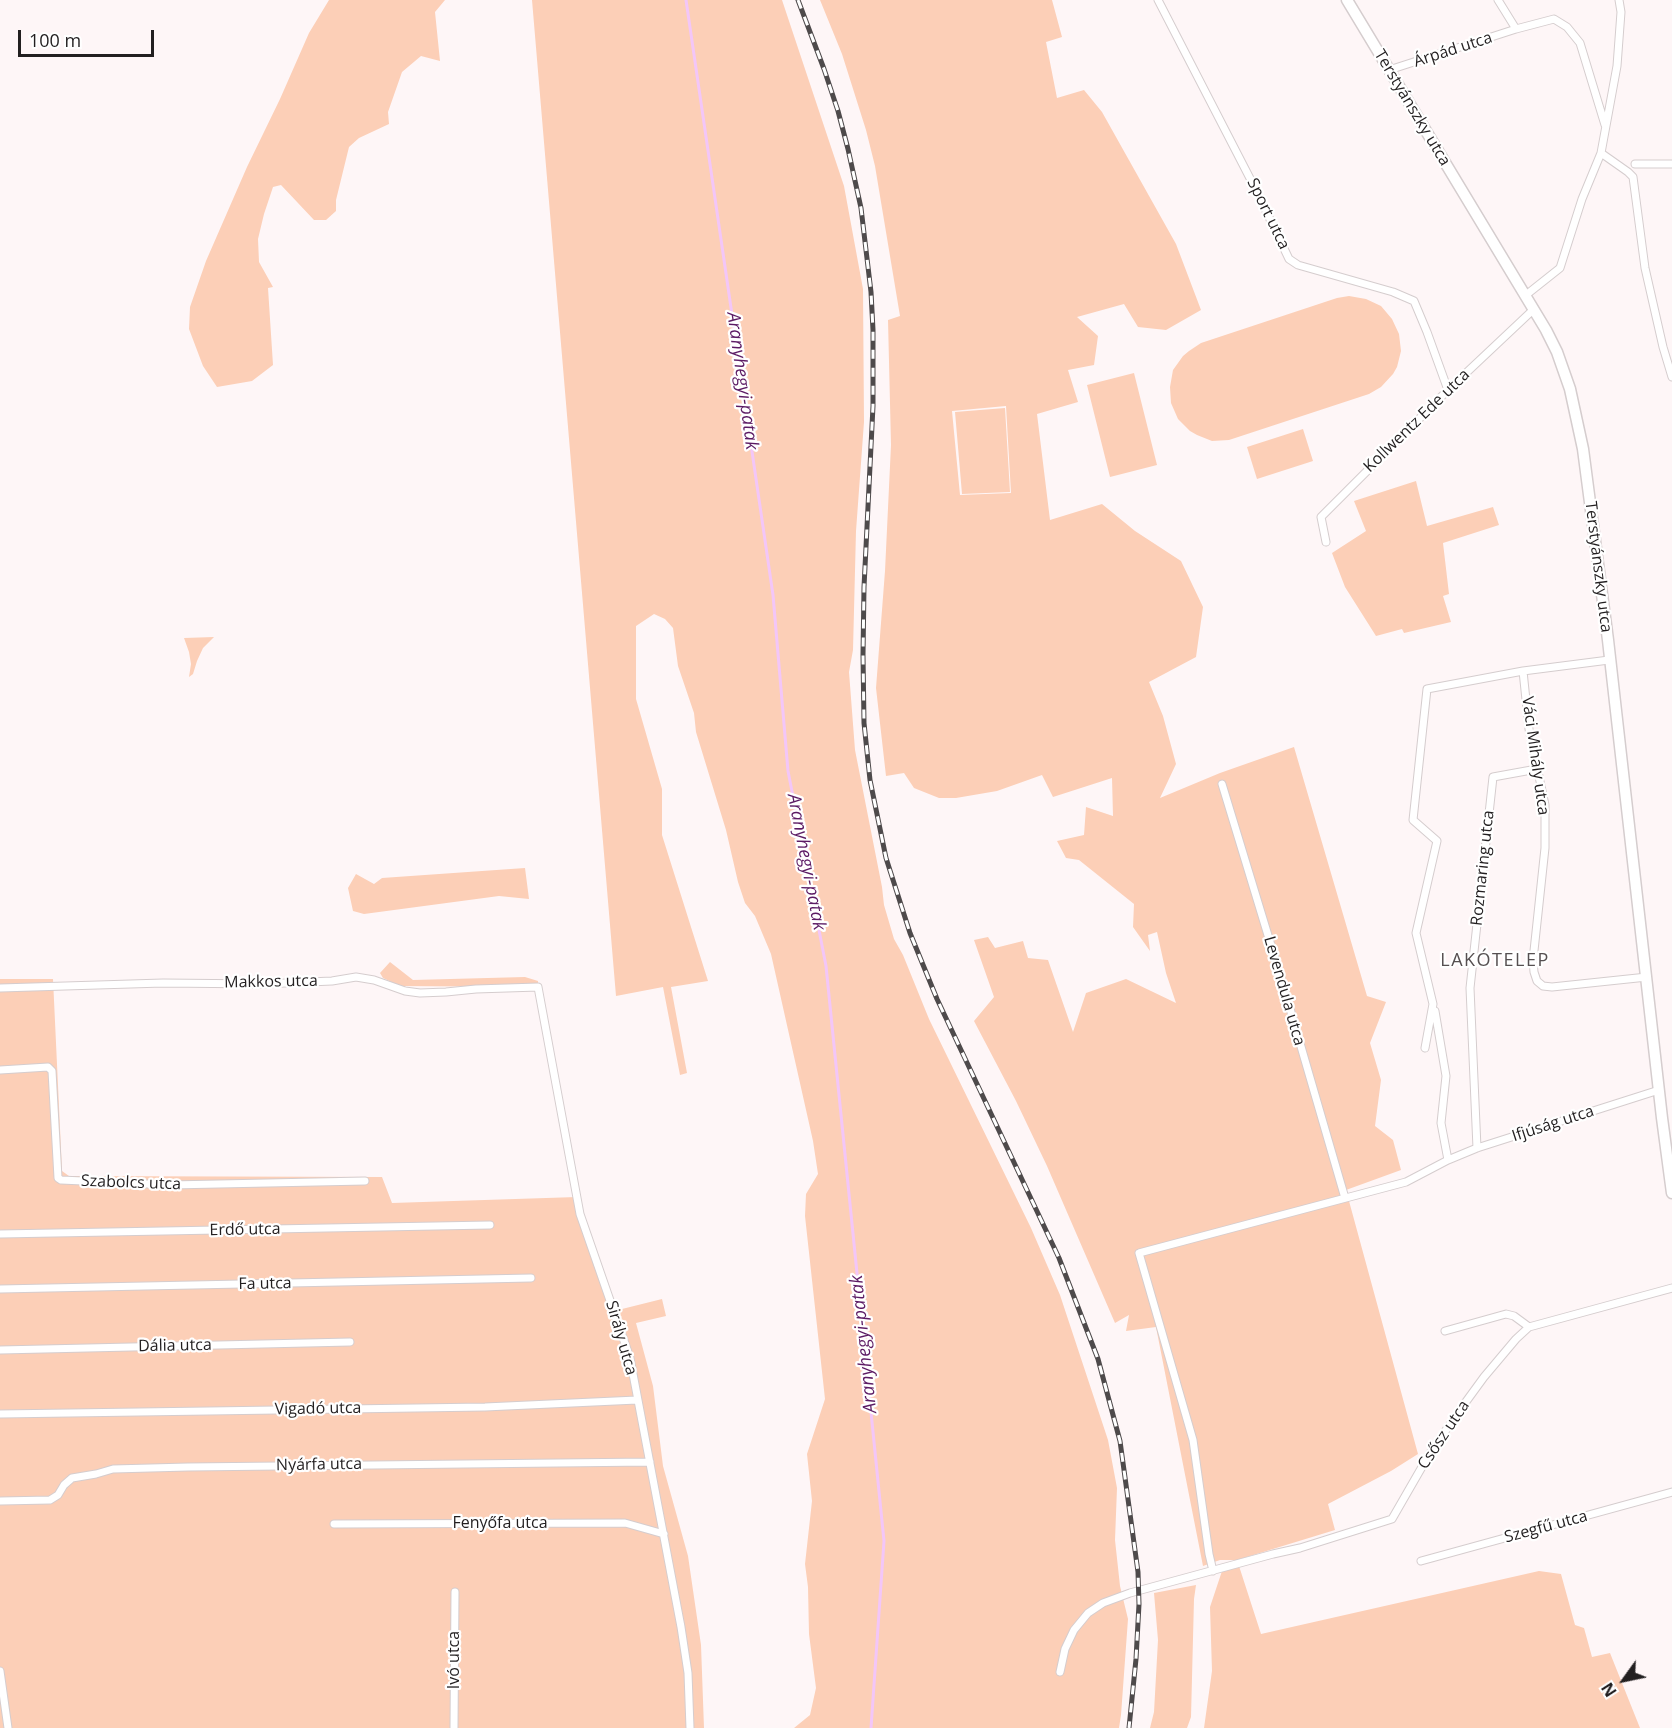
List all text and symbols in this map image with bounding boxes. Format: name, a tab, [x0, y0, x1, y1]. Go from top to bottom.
scale bar	[21, 18, 158, 56]
text: 100 m	[29, 28, 81, 52]
street label: Árpád utca	[1411, 28, 1495, 72]
street label: Terstyánszky utca	[1370, 46, 1454, 170]
street label: Sport utca	[1243, 175, 1293, 253]
water label: Aranyhegyi-patak	[722, 311, 762, 451]
street label: Kollwentz Ede utca	[1360, 365, 1474, 477]
street label: Terstyánszky utca	[1580, 500, 1616, 634]
street label: Váci Mihály utca	[1517, 695, 1553, 817]
water label: Aranyhegyi-patak	[782, 792, 830, 932]
street label: Rozmaring utca	[1467, 809, 1499, 927]
street label: Levendula utca	[1259, 934, 1309, 1048]
district label: LAKÓTELEP	[1440, 950, 1550, 972]
street label: Makkos utca	[224, 972, 318, 992]
street label: Ifjúság utca	[1510, 1102, 1596, 1146]
street label: Szabolcs utca	[81, 1172, 181, 1194]
street label: Erdő utca	[209, 1220, 281, 1240]
street label: Fa utca	[238, 1274, 292, 1294]
water label: Aranyhegyi-patak	[846, 1274, 882, 1414]
street label: Sirály utca	[601, 1299, 641, 1377]
street label: Dália utca	[138, 1336, 212, 1356]
street label: Csősz utca	[1414, 1397, 1474, 1473]
street label: Vigadó utca	[274, 1399, 362, 1419]
street label: Nyárfa utca	[276, 1455, 362, 1475]
street label: Szegfű utca	[1502, 1507, 1590, 1547]
street label: Fenyőfa utca	[452, 1513, 548, 1533]
street label: Ivó utca	[444, 1631, 464, 1689]
north arrow	[1594, 1650, 1654, 1710]
text: N	[1596, 1678, 1622, 1701]

